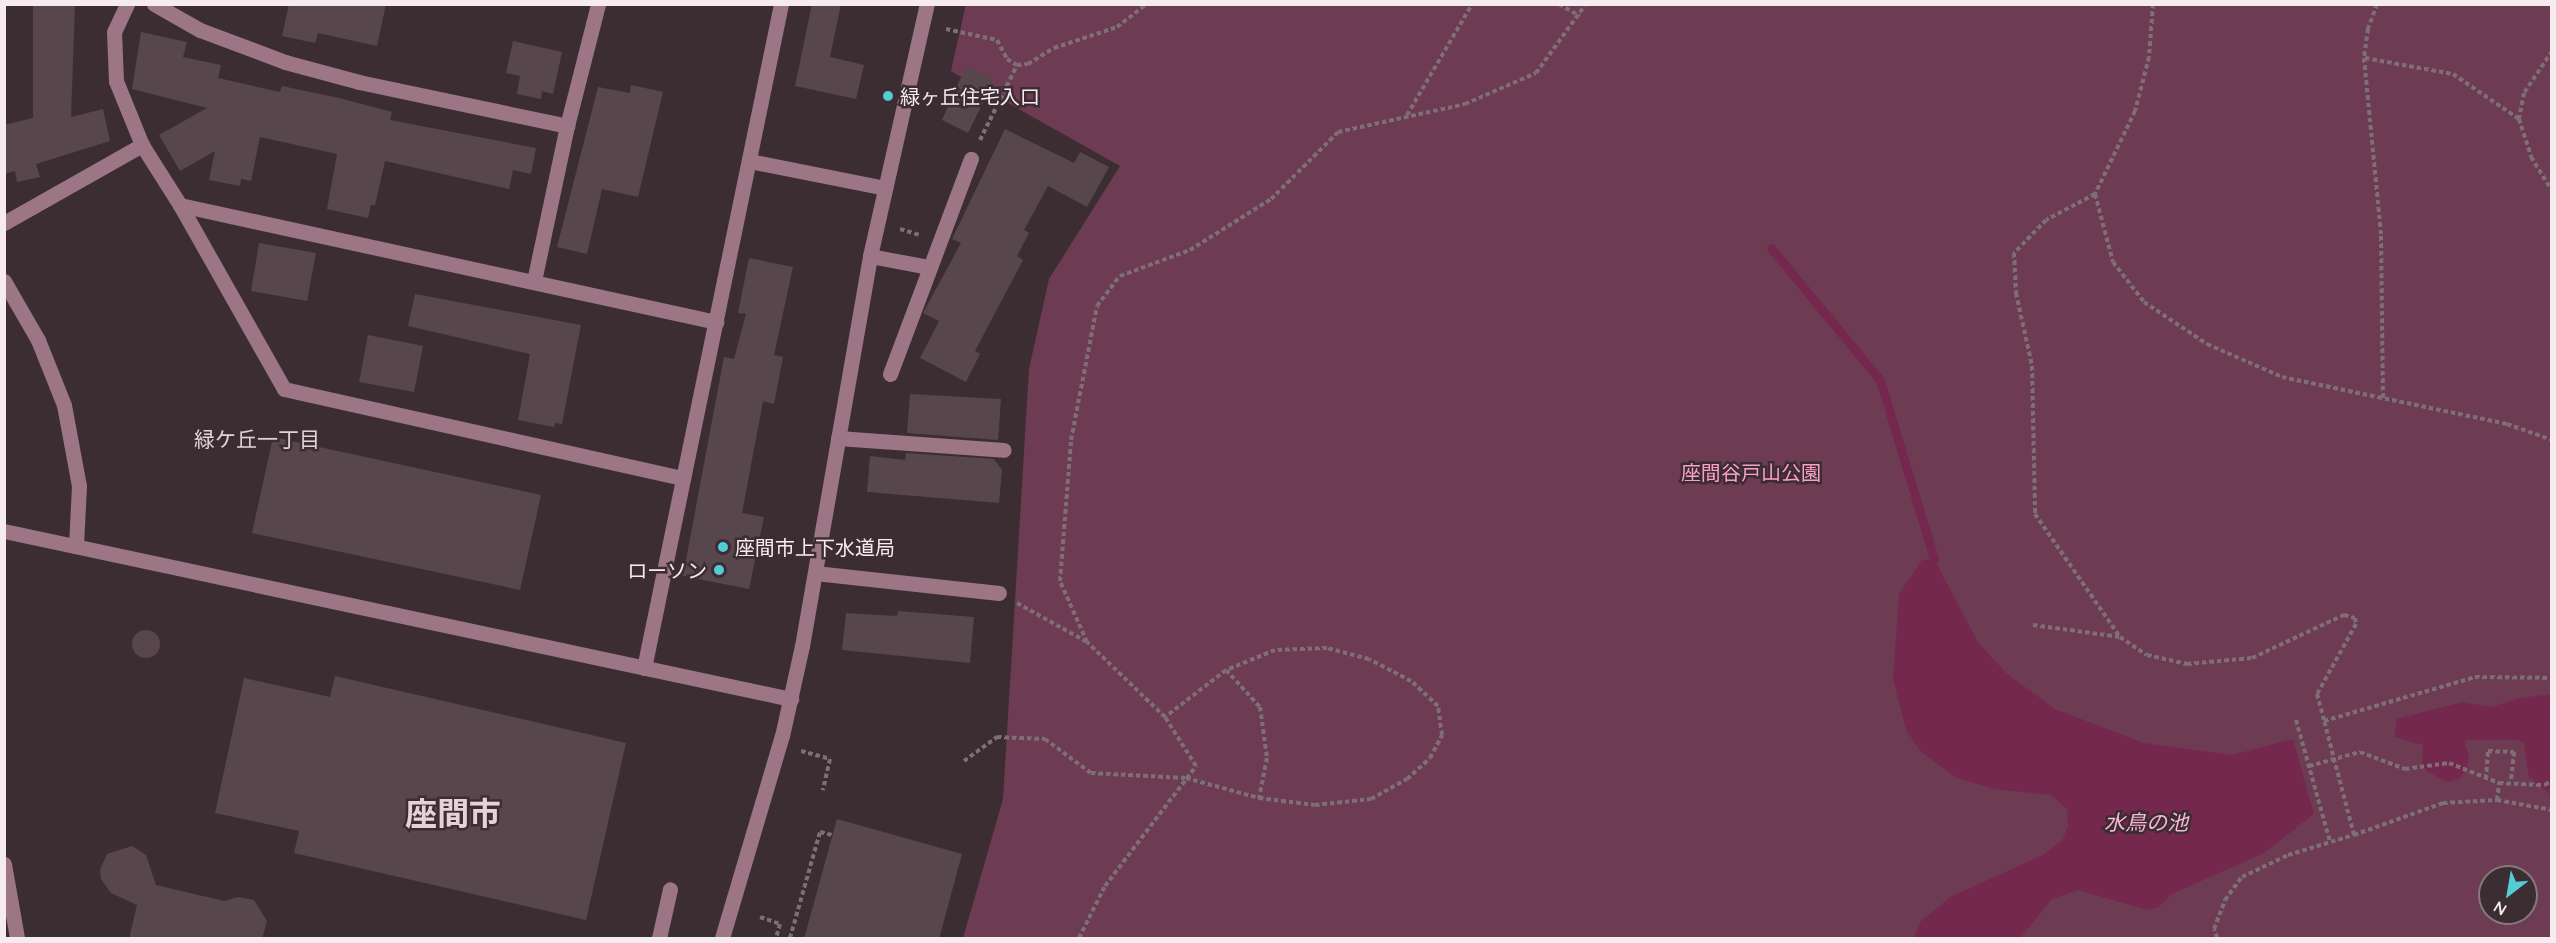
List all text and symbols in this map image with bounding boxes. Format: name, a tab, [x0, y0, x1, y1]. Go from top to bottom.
place label: 緑ヶ丘住宅入口	[900, 84, 1040, 108]
marker: 緑ヶ丘住宅入口	[881, 89, 895, 103]
district label: 緑ケ丘一丁目	[194, 426, 320, 452]
park label: 座間谷戸山公園	[1681, 460, 1821, 484]
place label: 座間市上下水道局	[735, 535, 895, 559]
marker: 座間市上下水道局	[716, 540, 730, 554]
place label: ローソン	[627, 558, 707, 582]
marker: ローソン	[712, 563, 726, 577]
district label: 座間市	[405, 794, 501, 832]
water label: 水鳥の池	[2104, 809, 2188, 835]
north arrow	[2478, 865, 2538, 925]
text: N	[2490, 897, 2510, 920]

